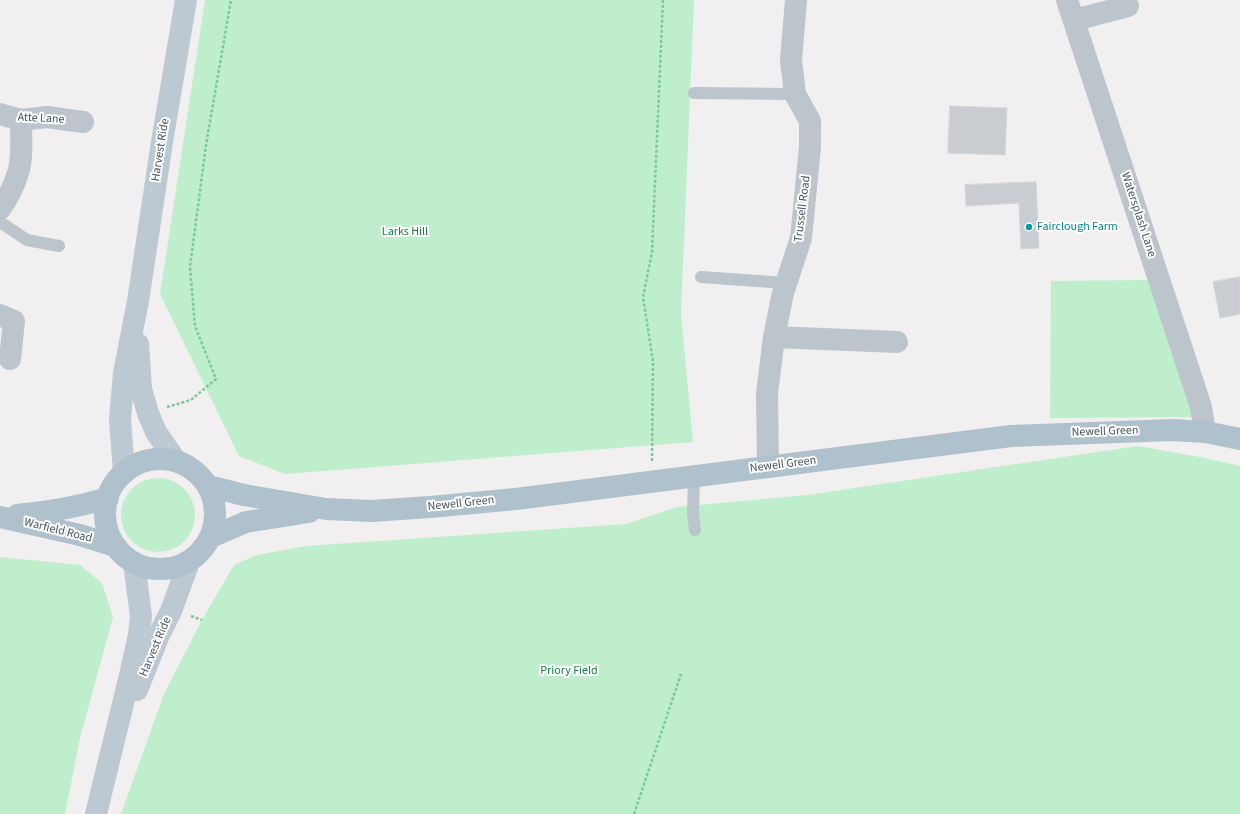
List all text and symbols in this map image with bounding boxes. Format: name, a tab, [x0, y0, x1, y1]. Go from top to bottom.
street label: Atte Lane	[17, 111, 65, 127]
street label: Harvest Ride	[149, 118, 173, 182]
street label: Watersplash Lane	[1118, 171, 1158, 259]
street label: Trussell Road	[792, 175, 814, 243]
place label: Fairclough Farm	[1037, 220, 1118, 234]
marker: Fairclough Farm	[1024, 222, 1034, 232]
park label: Larks Hill	[382, 225, 428, 239]
street label: Newell Green	[1071, 424, 1139, 440]
street label: Newell Green	[749, 454, 817, 476]
street label: Newell Green	[427, 493, 495, 515]
street label: Warfield Road	[22, 516, 94, 546]
street label: Harvest Ride	[137, 615, 175, 679]
park label: Priory Field	[540, 664, 598, 678]

